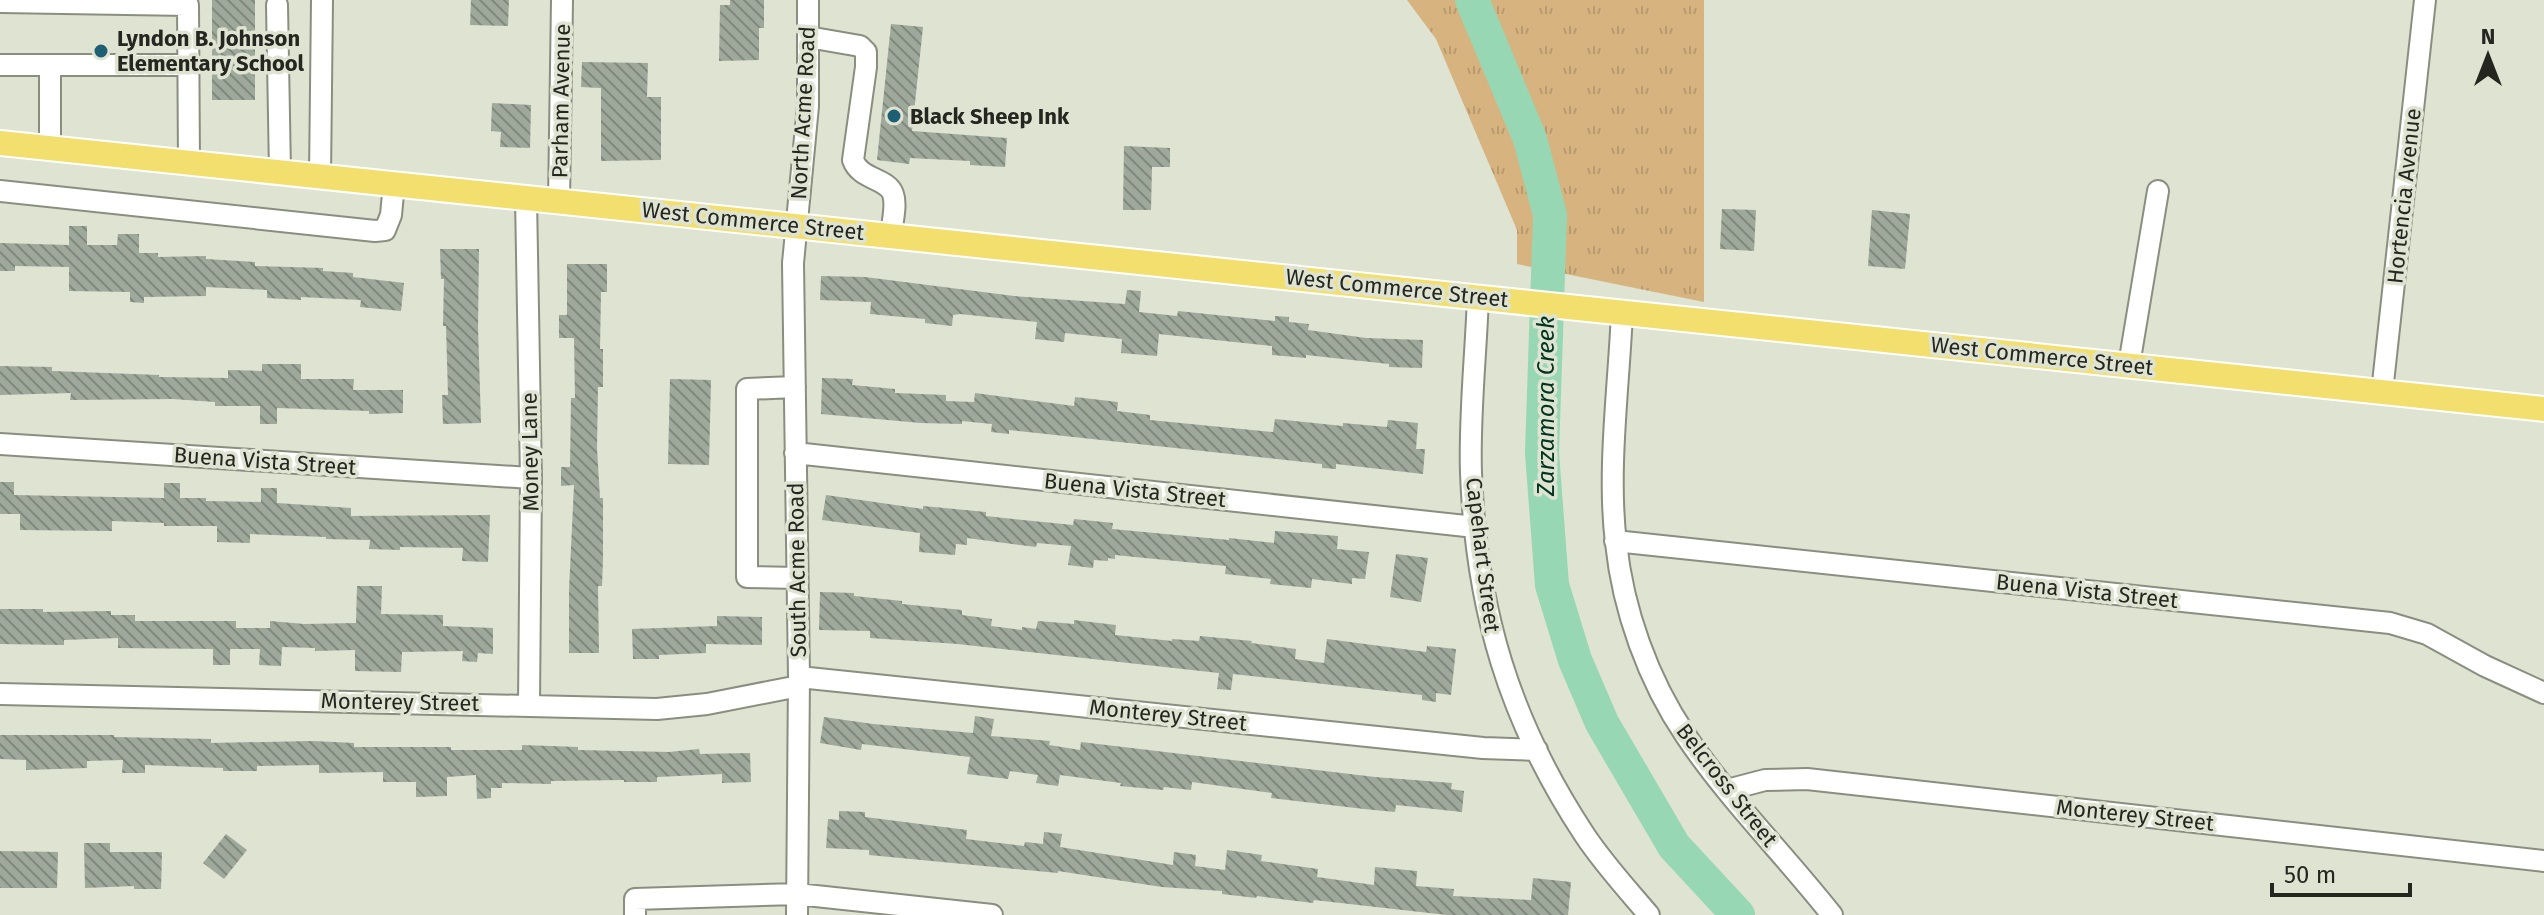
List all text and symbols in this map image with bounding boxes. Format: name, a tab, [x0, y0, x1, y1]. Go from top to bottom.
north arrow	[2448, 16, 2528, 96]
street label: Parham Avenue	[546, 23, 576, 179]
text: N	[2481, 23, 2495, 50]
place label: Lyndon B. Johnson Elementary School	[117, 25, 305, 77]
street label: North Acme Road	[785, 26, 821, 200]
marker: Lyndon B. Johnson Elementary School	[92, 42, 110, 60]
place label: Black Sheep Ink	[910, 103, 1070, 130]
marker: Black Sheep Ink	[885, 107, 903, 125]
street label: Hortencia Avenue	[2381, 107, 2427, 285]
street label: West Commerce Street	[640, 196, 866, 246]
street label: West Commerce Street	[1284, 263, 1510, 313]
water label: Zarzamora Creek	[1532, 316, 1560, 497]
street label: West Commerce Street	[1929, 331, 2155, 381]
street label: Money Lane	[515, 392, 545, 512]
street label: Buena Vista Street	[173, 441, 357, 481]
street label: Buena Vista Street	[1043, 467, 1227, 513]
street label: Capehart Street	[1460, 476, 1506, 634]
street label: South Acme Road	[782, 482, 812, 658]
street label: Buena Vista Street	[1995, 568, 2179, 614]
street label: Monterey Street	[321, 687, 480, 717]
street label: Monterey Street	[1088, 693, 1248, 737]
street label: Belcross Street	[1671, 718, 1783, 852]
street label: Monterey Street	[2055, 793, 2215, 837]
scale bar	[2272, 847, 2410, 897]
text: 50 m	[2284, 861, 2336, 889]

